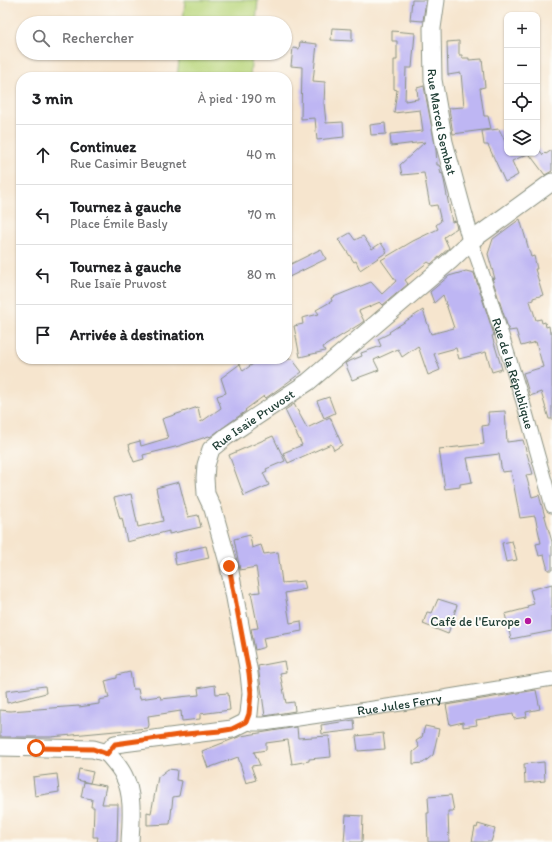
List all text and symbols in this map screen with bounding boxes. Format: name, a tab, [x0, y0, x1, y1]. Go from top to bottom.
map controls	[504, 12, 540, 156]
button: +	[504, 12, 540, 48]
search box	[16, 16, 292, 60]
icon: search	[30, 27, 52, 49]
text: Rechercher	[62, 29, 134, 47]
button: −	[504, 48, 540, 84]
street label: Rue Marcel Sembat	[425, 68, 460, 177]
button: locate	[504, 84, 540, 120]
text: 3 min	[32, 88, 73, 108]
text: À pied · 190 m	[198, 91, 276, 106]
button: layers	[504, 120, 540, 156]
text: Continuez	[70, 138, 136, 156]
icon: ahead	[32, 144, 54, 166]
text: 40 m	[246, 147, 276, 162]
text: Rue Casimir Beugnet	[70, 156, 187, 171]
text: Tournez à gauche	[70, 198, 181, 216]
icon: left	[32, 204, 54, 226]
text: 70 m	[248, 207, 276, 222]
text: Place Émile Basly	[70, 216, 167, 231]
text: Tournez à gauche	[70, 258, 181, 276]
icon: left	[32, 264, 54, 286]
text: 80 m	[247, 267, 276, 282]
text: Rue Isaïe Pruvost	[70, 276, 167, 291]
street label: Rue de la République	[489, 316, 537, 431]
icon: arrive	[32, 324, 54, 346]
text: Arrivée à destination	[70, 326, 204, 344]
street label: Rue Isaïe Pruvost	[209, 386, 297, 453]
route end	[220, 557, 238, 575]
place label: Café de l'Europe	[430, 614, 520, 629]
marker: Café de l'Europe	[523, 616, 533, 626]
street label: Rue Jules Ferry	[356, 690, 443, 718]
route start	[27, 739, 45, 757]

